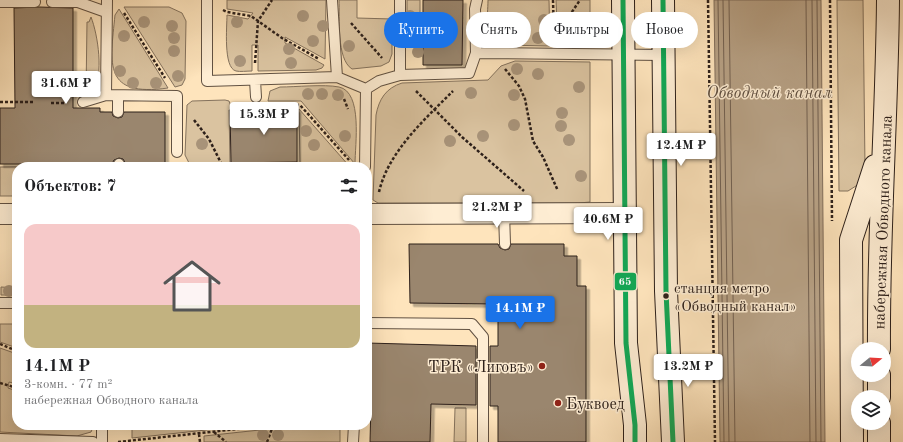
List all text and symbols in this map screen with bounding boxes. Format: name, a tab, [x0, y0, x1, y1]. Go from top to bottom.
chip: Купить	[384, 12, 458, 48]
chip: Снять	[466, 12, 531, 48]
chip: Фильтры	[539, 12, 623, 48]
chip: Новое	[631, 12, 698, 48]
pin: 31.6M ₽	[29, 71, 103, 105]
text: 31.6M ₽	[41, 77, 91, 90]
water label: Обводный канал	[706, 85, 832, 102]
pin: 15.3M ₽	[227, 102, 301, 136]
text: 15.3M ₽	[239, 108, 289, 121]
street label: набережная Обводного канала	[872, 114, 896, 330]
pin: 12.4M ₽	[644, 133, 718, 167]
text: 12.4M ₽	[656, 139, 706, 152]
icon: filters	[338, 175, 360, 197]
text: Объектов: 7	[24, 178, 116, 195]
pin: 21.2M ₽	[460, 195, 534, 229]
text: 21.2M ₽	[472, 201, 522, 214]
pin: 40.6M ₽	[571, 207, 645, 241]
text: 40.6M ₽	[583, 213, 633, 226]
icon: home	[156, 250, 228, 322]
line badge: 65	[614, 272, 637, 291]
text: 65	[619, 277, 631, 288]
place label: станция метро «Обводный канал»	[674, 282, 796, 315]
marker: станция метро «Обводный канал»	[661, 291, 671, 301]
pin: 14.1M ₽	[483, 296, 557, 330]
text: 14.1M ₽	[495, 302, 545, 315]
north arrow	[851, 342, 891, 382]
map controls	[851, 342, 891, 430]
pin: 13.2M ₽	[651, 354, 725, 388]
text: 14.1M ₽	[24, 358, 90, 375]
place label: ТРК «Лиговъ»	[428, 360, 534, 376]
text: 13.2M ₽	[663, 360, 713, 373]
marker: ТРК «Лиговъ»	[537, 361, 547, 371]
text: 3-комн. · 77 m²	[24, 378, 112, 391]
button: layers	[851, 390, 891, 430]
text: набережная Обводного канала	[24, 394, 198, 407]
place label: Буквоед	[566, 397, 625, 413]
marker: Буквоед	[553, 398, 563, 408]

